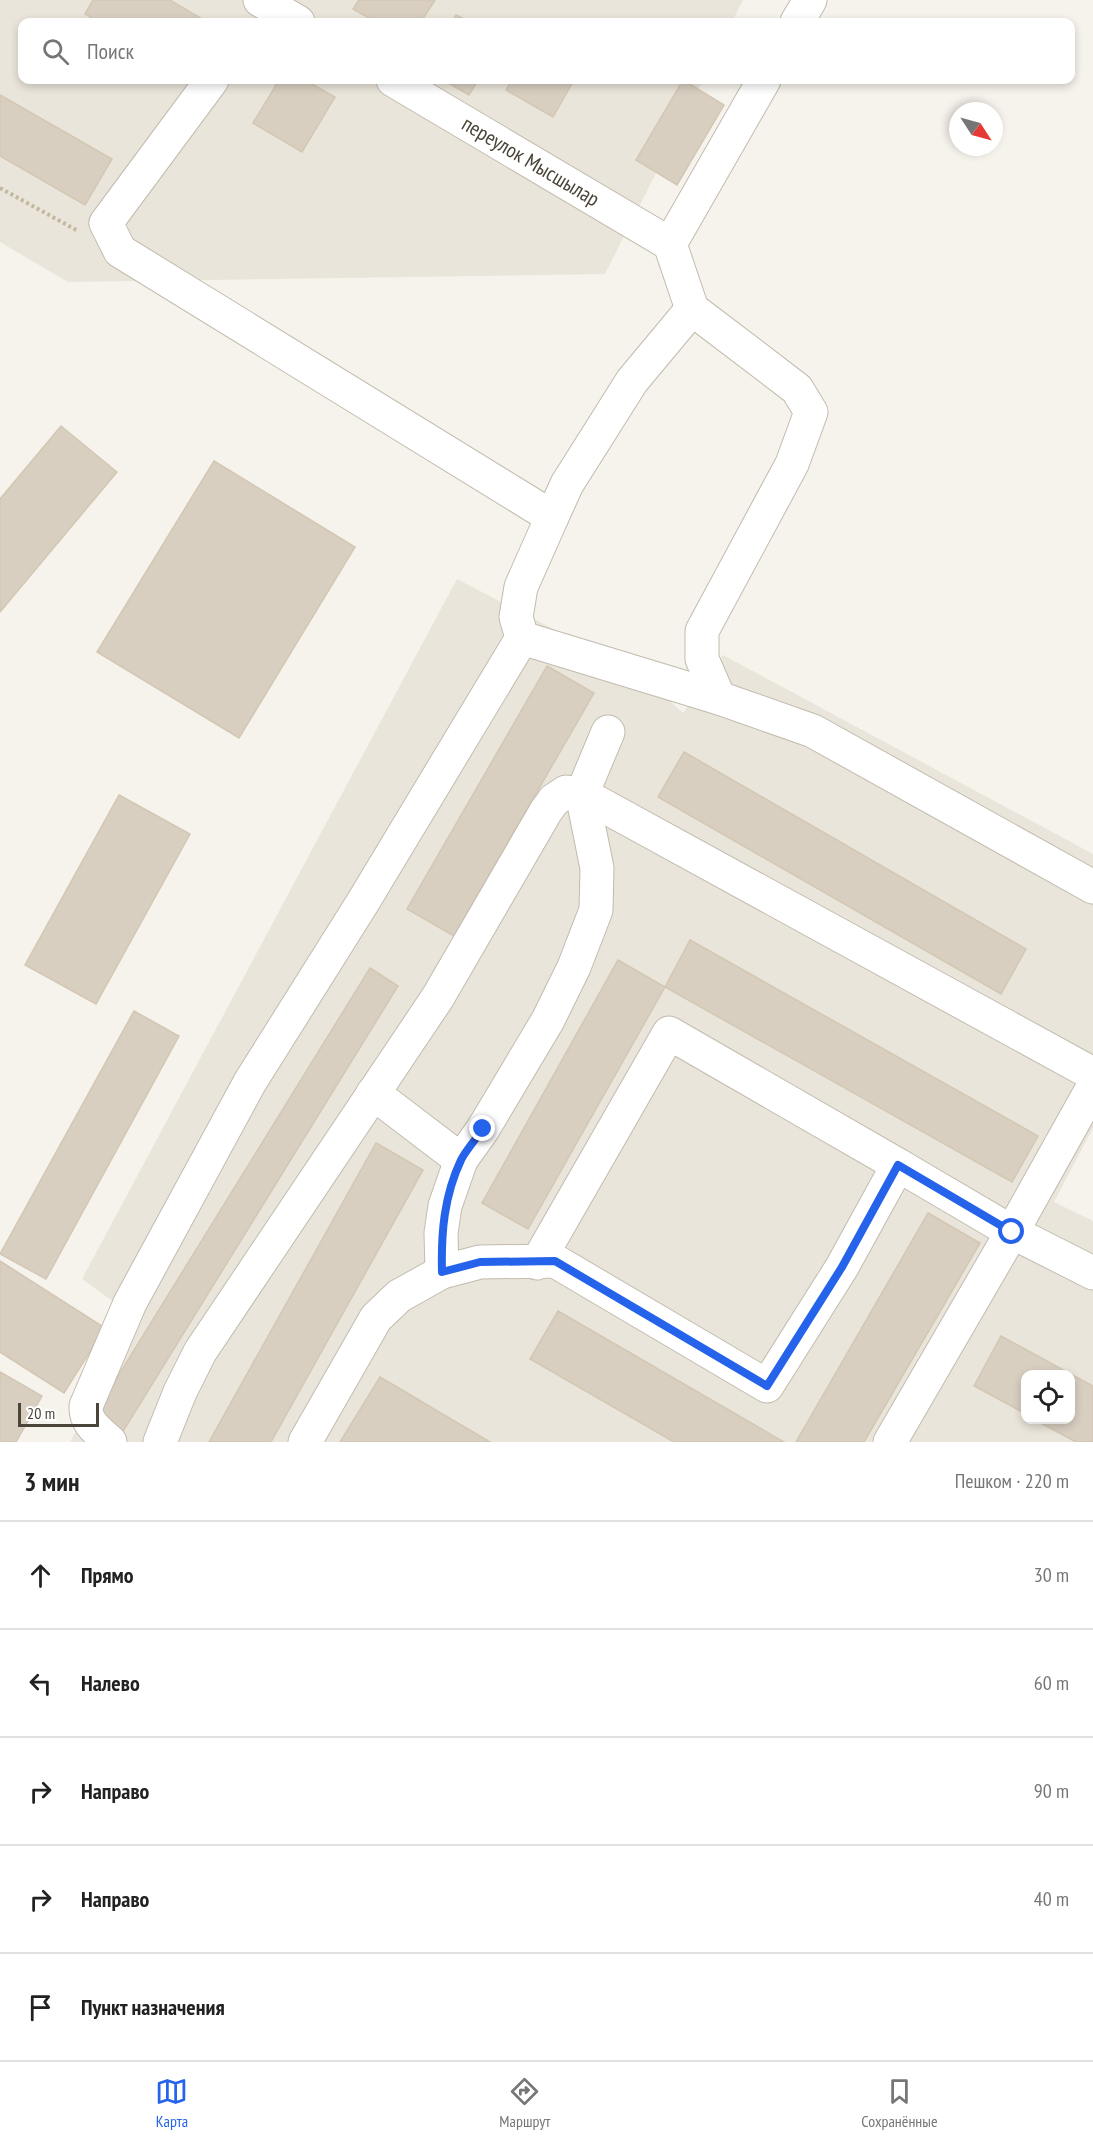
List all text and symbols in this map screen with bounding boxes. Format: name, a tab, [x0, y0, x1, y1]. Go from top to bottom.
search box	[18, 18, 1075, 84]
icon: search	[39, 35, 72, 68]
text: Поиск	[87, 37, 134, 65]
north arrow	[949, 102, 1003, 156]
street label: переулок Мысшылар	[457, 110, 605, 212]
route end	[469, 1115, 495, 1141]
route start	[998, 1218, 1024, 1244]
map controls	[1021, 1370, 1075, 1424]
button: locate	[1021, 1370, 1075, 1424]
scale bar	[18, 1400, 99, 1428]
text: 20 m	[27, 1403, 55, 1423]
text: 3 мин	[24, 1465, 79, 1498]
text: Пешком · 220 m	[955, 1468, 1069, 1494]
icon: ahead	[24, 1559, 57, 1592]
text: Прямо	[81, 1561, 134, 1589]
text: 30 m	[1034, 1562, 1069, 1588]
icon: left	[24, 1667, 57, 1700]
text: Налево	[81, 1669, 140, 1697]
text: 60 m	[1034, 1670, 1069, 1696]
icon: right	[24, 1775, 57, 1808]
text: Направо	[81, 1777, 149, 1805]
text: 90 m	[1034, 1778, 1069, 1804]
icon: right	[24, 1883, 57, 1916]
text: Направо	[81, 1885, 149, 1913]
text: 40 m	[1034, 1886, 1069, 1912]
icon: arrive	[24, 1991, 57, 2024]
text: Пункт назначения	[81, 1993, 225, 2021]
tab: Карта	[155, 2075, 188, 2131]
tab: Маршрут	[499, 2075, 550, 2131]
tab: Сохранённые	[861, 2075, 938, 2131]

